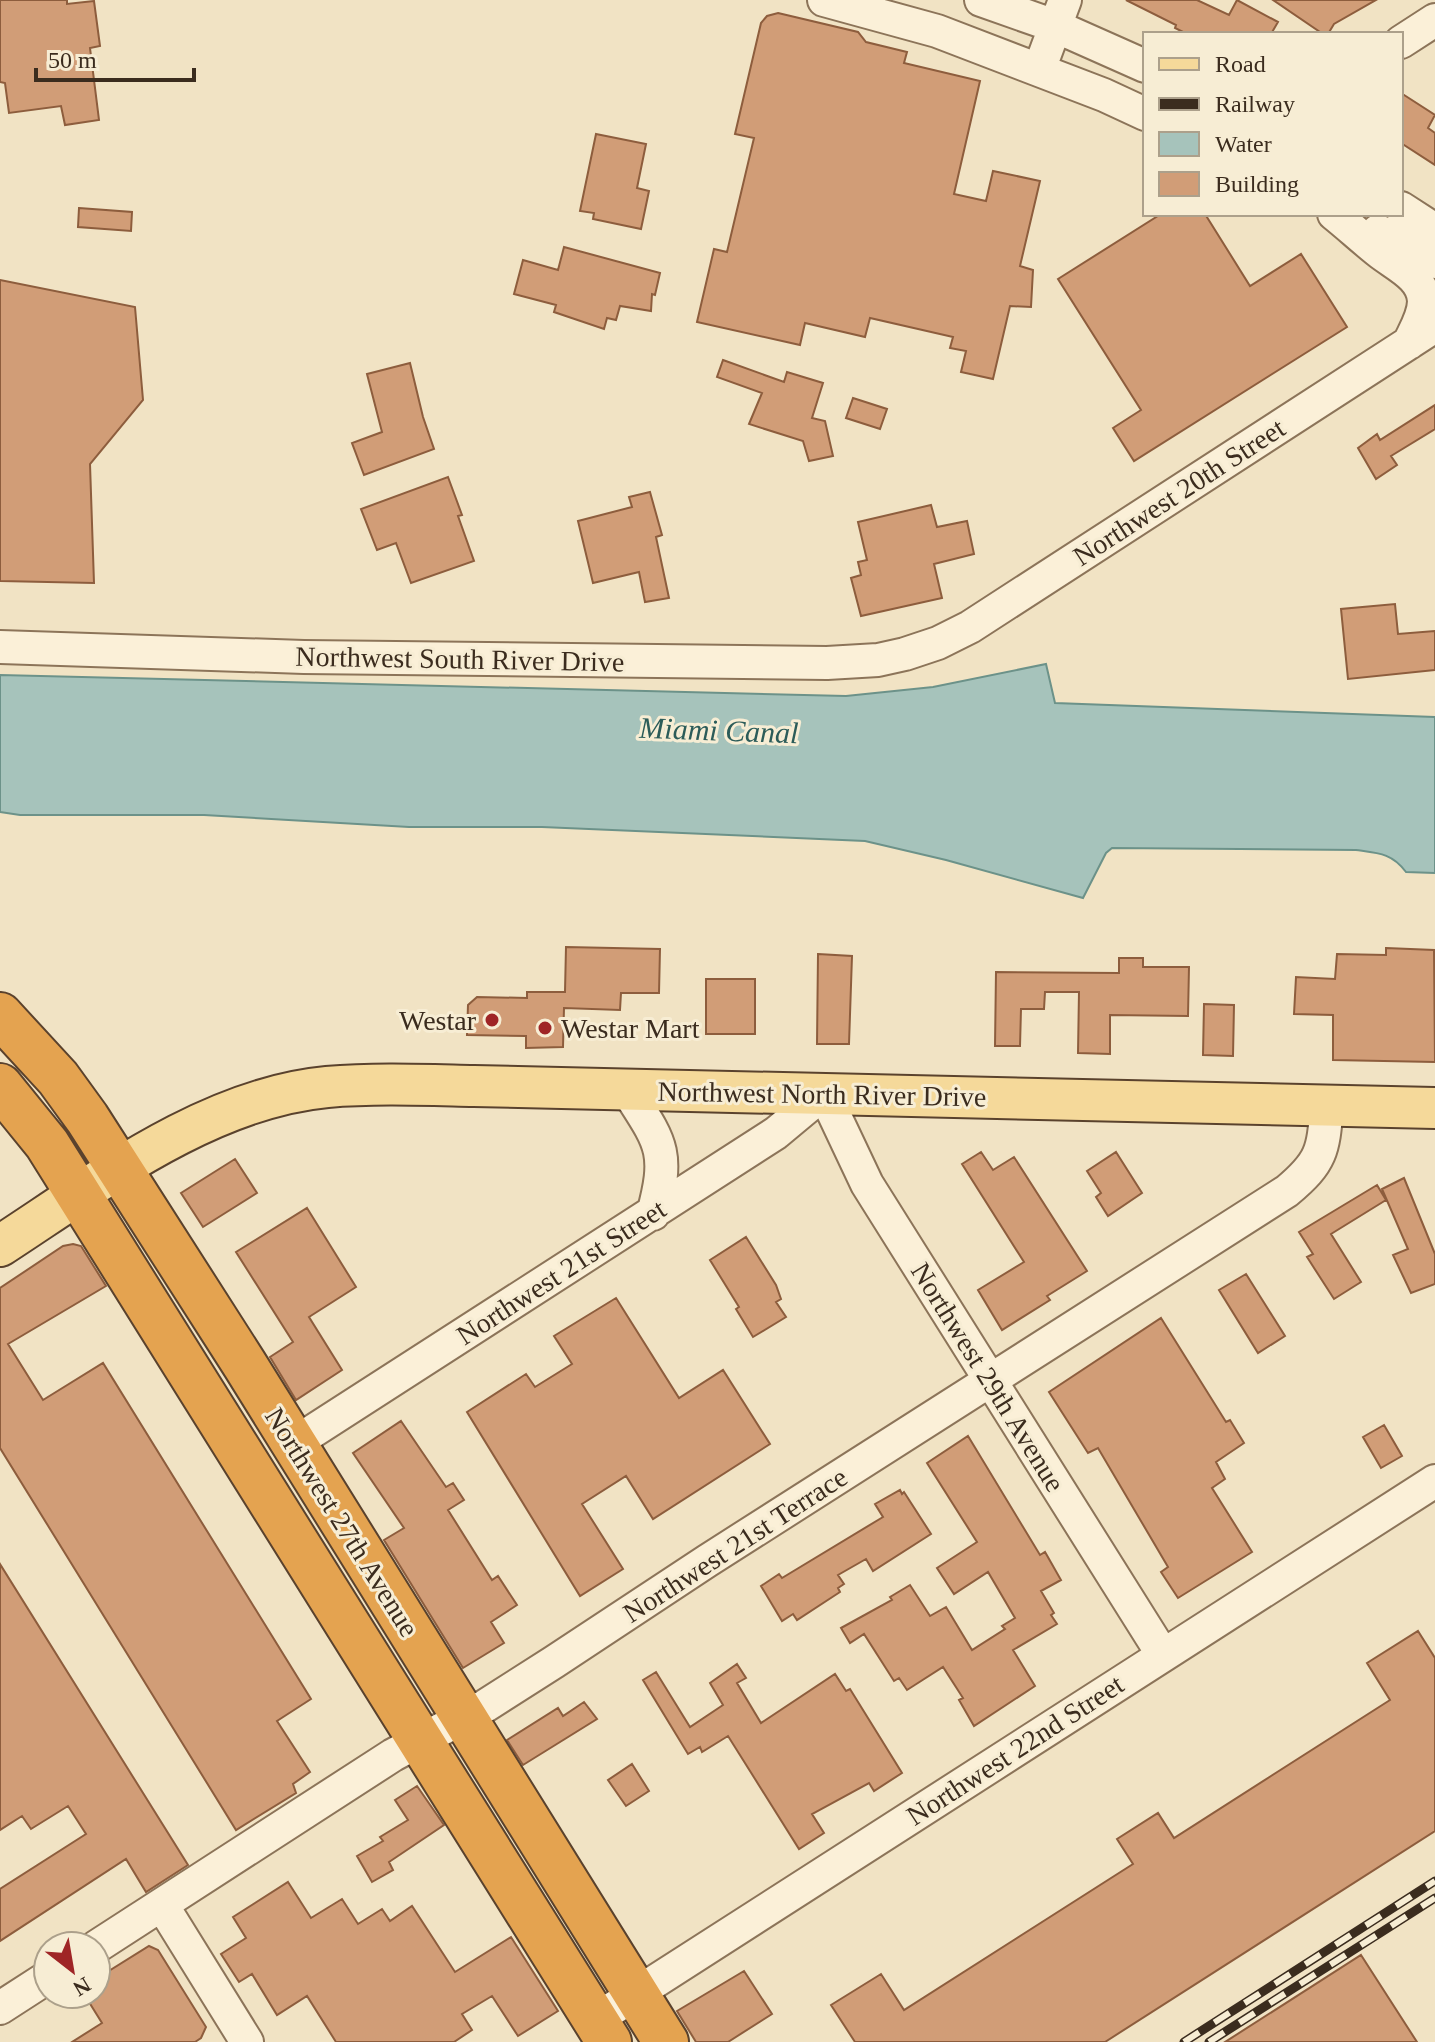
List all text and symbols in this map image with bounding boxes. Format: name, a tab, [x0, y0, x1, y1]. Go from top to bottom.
scale bar	[36, 32, 194, 82]
legend	[1143, 32, 1403, 216]
text: 50 m	[48, 47, 97, 73]
text: Road	[1215, 51, 1266, 77]
text: Railway	[1215, 91, 1295, 117]
text: Water	[1215, 131, 1272, 157]
text: Building	[1215, 171, 1299, 197]
street label: Northwest 20th Street	[1068, 412, 1291, 572]
street label: Northwest South River Drive	[295, 641, 625, 677]
water label: Miami Canal	[638, 711, 799, 749]
place label: Westar	[399, 1005, 477, 1036]
marker: Westar	[483, 1011, 501, 1029]
place label: Westar Mart	[561, 1013, 700, 1044]
marker: Westar Mart	[536, 1019, 554, 1037]
street label: Northwest North River Drive	[657, 1076, 987, 1112]
street label: Northwest 21st Street	[451, 1193, 671, 1351]
street label: Northwest 29th Avenue	[905, 1257, 1071, 1497]
street label: Northwest 27th Avenue	[259, 1402, 425, 1642]
street label: Northwest 21st Terrace	[617, 1461, 853, 1629]
street label: Northwest 22nd Street	[901, 1668, 1129, 1832]
north arrow	[32, 1930, 112, 2010]
text: N	[69, 1972, 95, 2002]

